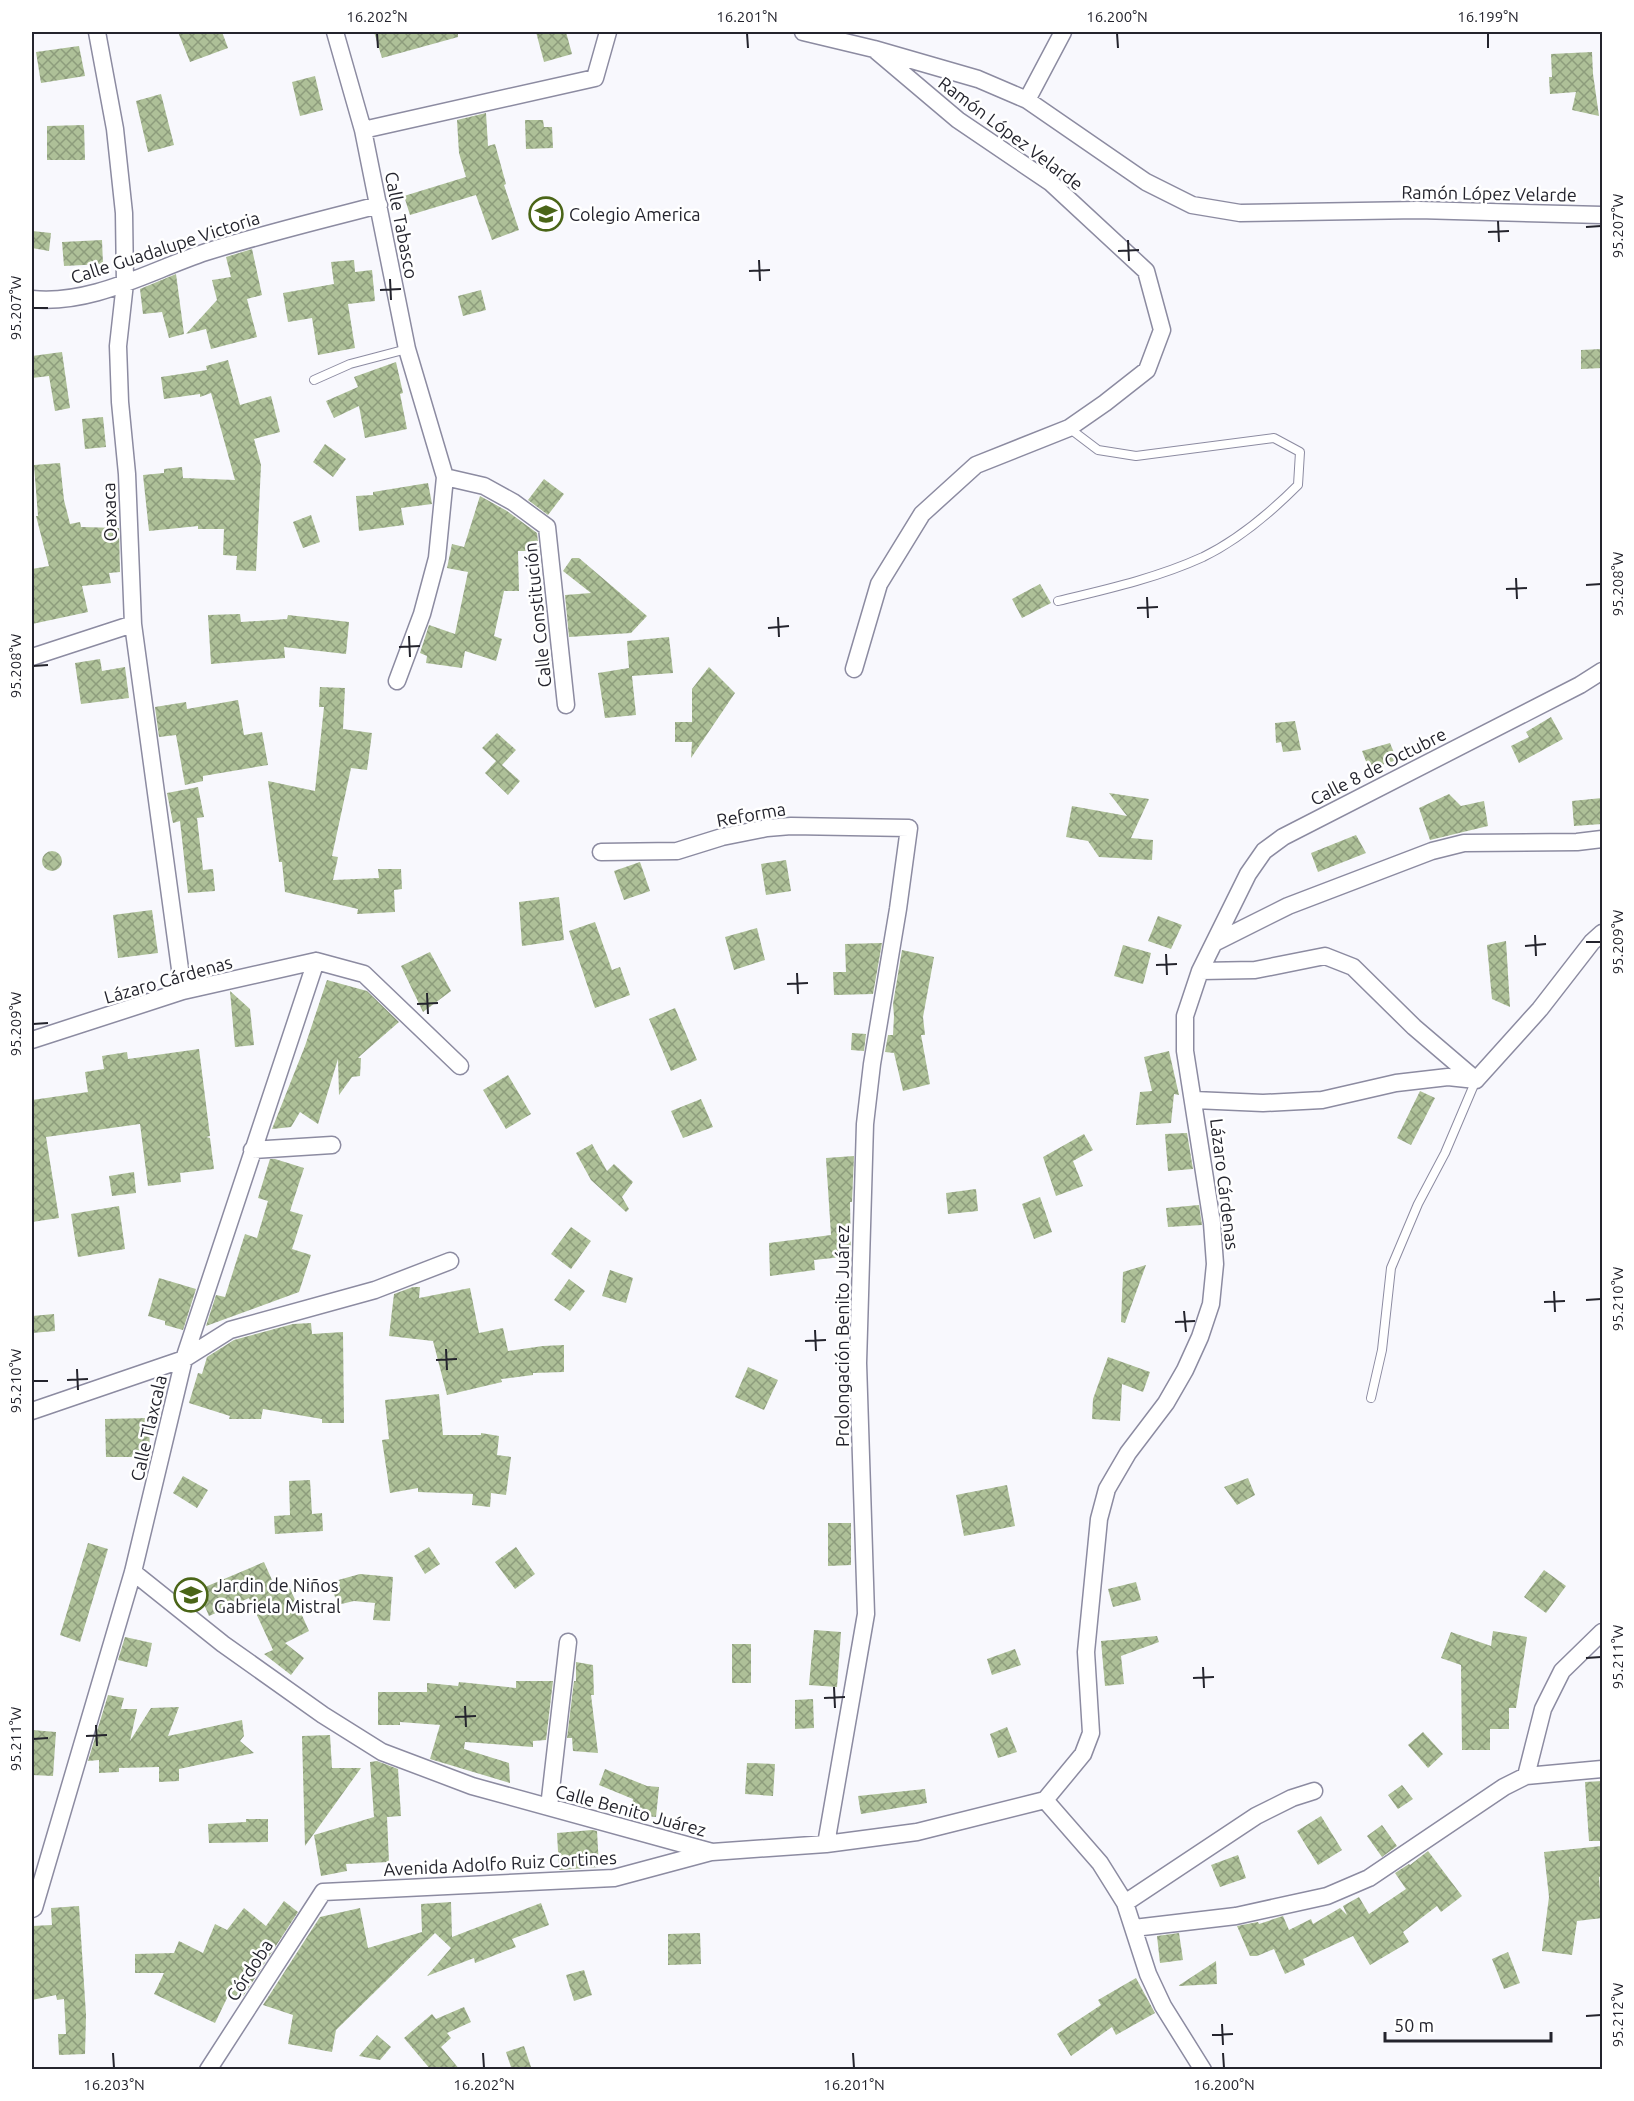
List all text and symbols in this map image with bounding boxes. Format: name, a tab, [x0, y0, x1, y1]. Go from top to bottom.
text: 16.202°N	[346, 8, 408, 25]
text: 16.201°N	[716, 8, 778, 25]
text: 16.200°N	[1086, 8, 1148, 25]
text: 16.199°N	[1457, 8, 1519, 25]
street label: Ramón López Velarde	[935, 72, 1087, 194]
street label: Calle Tabasco	[382, 170, 422, 280]
street label: Ramón López Velarde	[1401, 181, 1577, 205]
text: 95.207°W	[1609, 194, 1626, 258]
school or university icon: Colegio America	[528, 196, 564, 232]
place label: Colegio America	[569, 204, 701, 224]
street label: Calle Guadalupe Victoria	[68, 207, 262, 287]
text: 95.207°W	[7, 276, 24, 340]
street label: Oaxaca	[98, 482, 120, 542]
street label: Calle Constitución	[519, 541, 555, 689]
text: 95.208°W	[1609, 552, 1626, 616]
text: 95.208°W	[7, 634, 24, 698]
street label: Calle 8 de Octubre	[1307, 723, 1449, 809]
street label: Reforma	[715, 798, 787, 830]
text: 95.209°W	[1609, 910, 1626, 974]
street label: Lázaro Cárdenas	[102, 951, 235, 1007]
text: 95.209°W	[7, 992, 24, 1056]
street label: Lázaro Cárdenas	[1207, 1117, 1243, 1251]
street label: Prolongación Benito Juárez	[832, 1225, 852, 1447]
text: 95.210°W	[1609, 1267, 1626, 1331]
text: 95.210°W	[7, 1349, 24, 1413]
street label: Calle Tlaxcala	[126, 1373, 170, 1483]
place label: Jardin de Niños Gabriela Mistral	[214, 1575, 341, 1616]
school or university icon: Jardin de Niños Gabriela Mistral	[173, 1577, 209, 1613]
text: 95.211°W	[1609, 1625, 1626, 1689]
text: 95.211°W	[7, 1707, 24, 1771]
street label: Calle Benito Juárez	[554, 1780, 708, 1840]
street label: Avenida Adolfo Ruiz Cortines	[383, 1847, 617, 1879]
street label: Córdoba	[222, 1936, 276, 2004]
text: 95.212°W	[1609, 1983, 1626, 2047]
scale bar	[1385, 2005, 1552, 2043]
text: 50 m	[1394, 2015, 1434, 2035]
text: 16.203°N	[83, 2076, 145, 2093]
text: 16.202°N	[453, 2076, 515, 2093]
text: 16.201°N	[823, 2076, 885, 2093]
text: 16.200°N	[1193, 2076, 1255, 2093]

